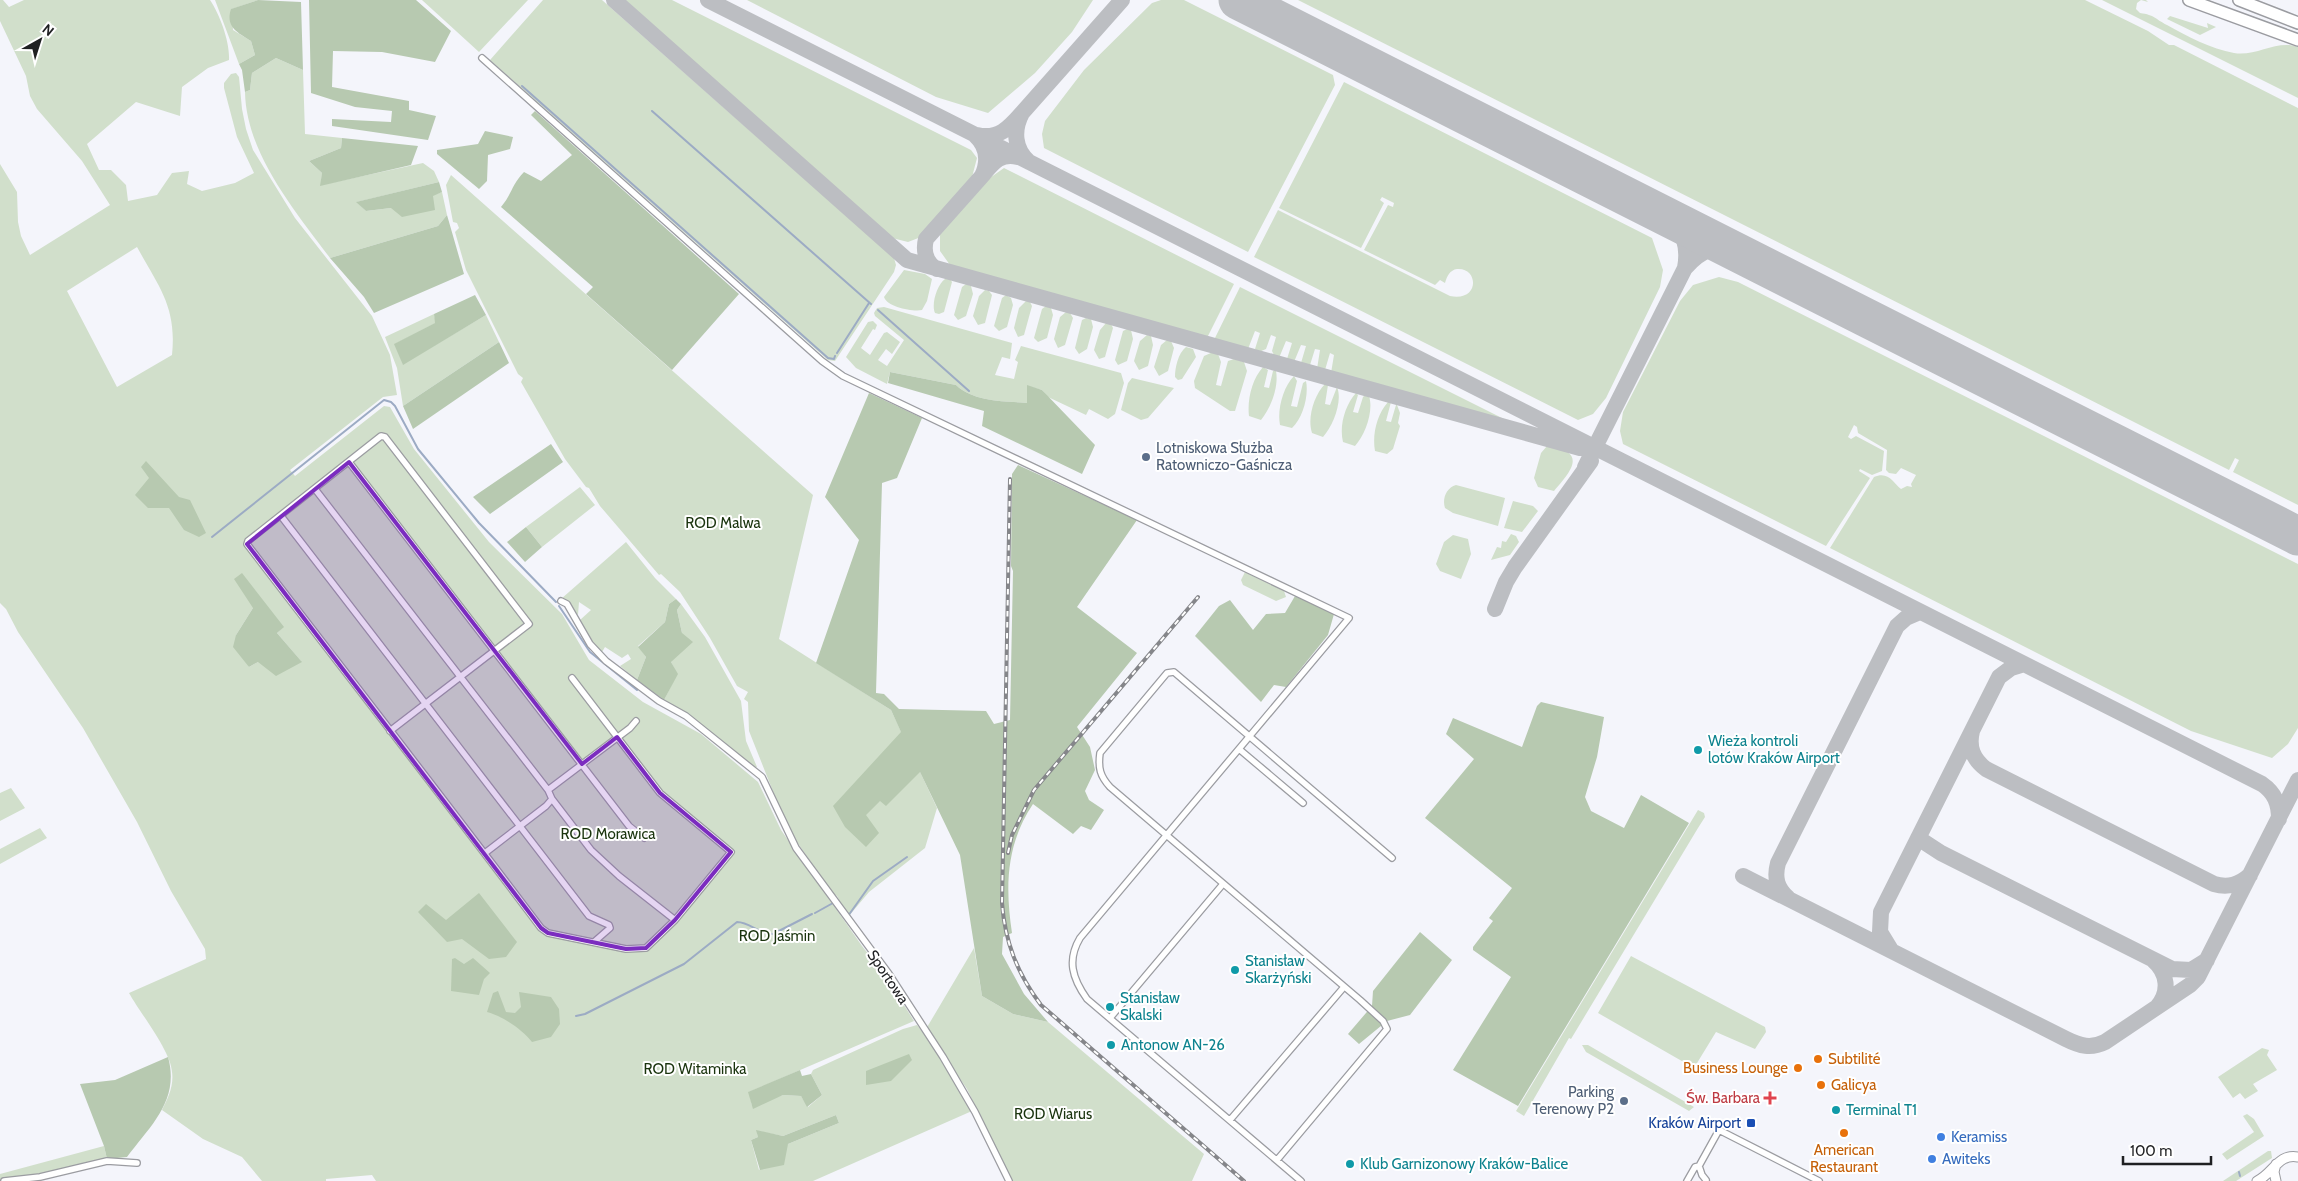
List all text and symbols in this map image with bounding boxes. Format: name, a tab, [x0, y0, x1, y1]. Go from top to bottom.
north arrow	[15, 15, 65, 65]
text: N	[39, 20, 58, 40]
place label: Lotniskowa Służba Ratowniczo-Gaśnicza	[1156, 439, 1293, 474]
marker: Lotniskowa Służba Ratowniczo-Gaśnicza	[1140, 451, 1152, 463]
park label: ROD Malwa	[685, 514, 762, 532]
place label: Wieża kontroli lotów Kraków Airport	[1708, 732, 1840, 767]
marker: Wieża kontroli lotów Kraków Airport	[1692, 744, 1704, 756]
park label: ROD Morawica	[561, 825, 656, 843]
park label: ROD Jaśmin	[739, 927, 815, 945]
street label: Sportowa	[863, 947, 913, 1008]
place label: Stanisław Skarżyński	[1245, 952, 1311, 987]
marker: Stanisław Skarżyński	[1229, 964, 1241, 976]
place label: Stanisław Skalski	[1120, 989, 1180, 1024]
marker: Stanisław Skalski	[1104, 1001, 1116, 1013]
place label: Antonow AN-26	[1121, 1036, 1225, 1054]
marker: Antonow AN-26	[1105, 1039, 1117, 1051]
place label: Subtilité	[1828, 1050, 1881, 1068]
marker: Subtilité	[1812, 1053, 1824, 1065]
place label: Business Lounge	[1683, 1059, 1788, 1077]
park label: ROD Witaminka	[644, 1060, 747, 1078]
marker: Business Lounge	[1792, 1062, 1804, 1074]
place label: Galicya	[1831, 1076, 1877, 1094]
marker: Galicya	[1815, 1079, 1827, 1091]
place label: Parking Terenowy P2	[1532, 1083, 1615, 1118]
place label: Św. Barbara	[1686, 1088, 1761, 1107]
marker: Św. Barbara	[1764, 1092, 1776, 1104]
marker: Parking Terenowy P2	[1618, 1095, 1630, 1107]
place label: Terminal T1	[1846, 1101, 1917, 1119]
marker: Terminal T1	[1830, 1104, 1842, 1116]
park label: ROD Wiarus	[1014, 1105, 1092, 1123]
place label: Kraków Airport	[1648, 1114, 1741, 1132]
marker: Kraków Airport	[1745, 1117, 1757, 1129]
marker: American Restaurant	[1838, 1127, 1850, 1139]
place label: Keramiss	[1951, 1128, 2007, 1146]
marker: Keramiss	[1935, 1131, 1947, 1143]
scale bar	[2123, 1134, 2210, 1166]
place label: American Restaurant	[1810, 1141, 1878, 1176]
text: 100 m	[2130, 1142, 2172, 1160]
place label: Awiteks	[1942, 1150, 1990, 1168]
marker: Awiteks	[1926, 1153, 1938, 1165]
place label: Klub Garnizonowy Kraków-Balice	[1360, 1155, 1568, 1173]
marker: Klub Garnizonowy Kraków-Balice	[1344, 1158, 1356, 1170]

